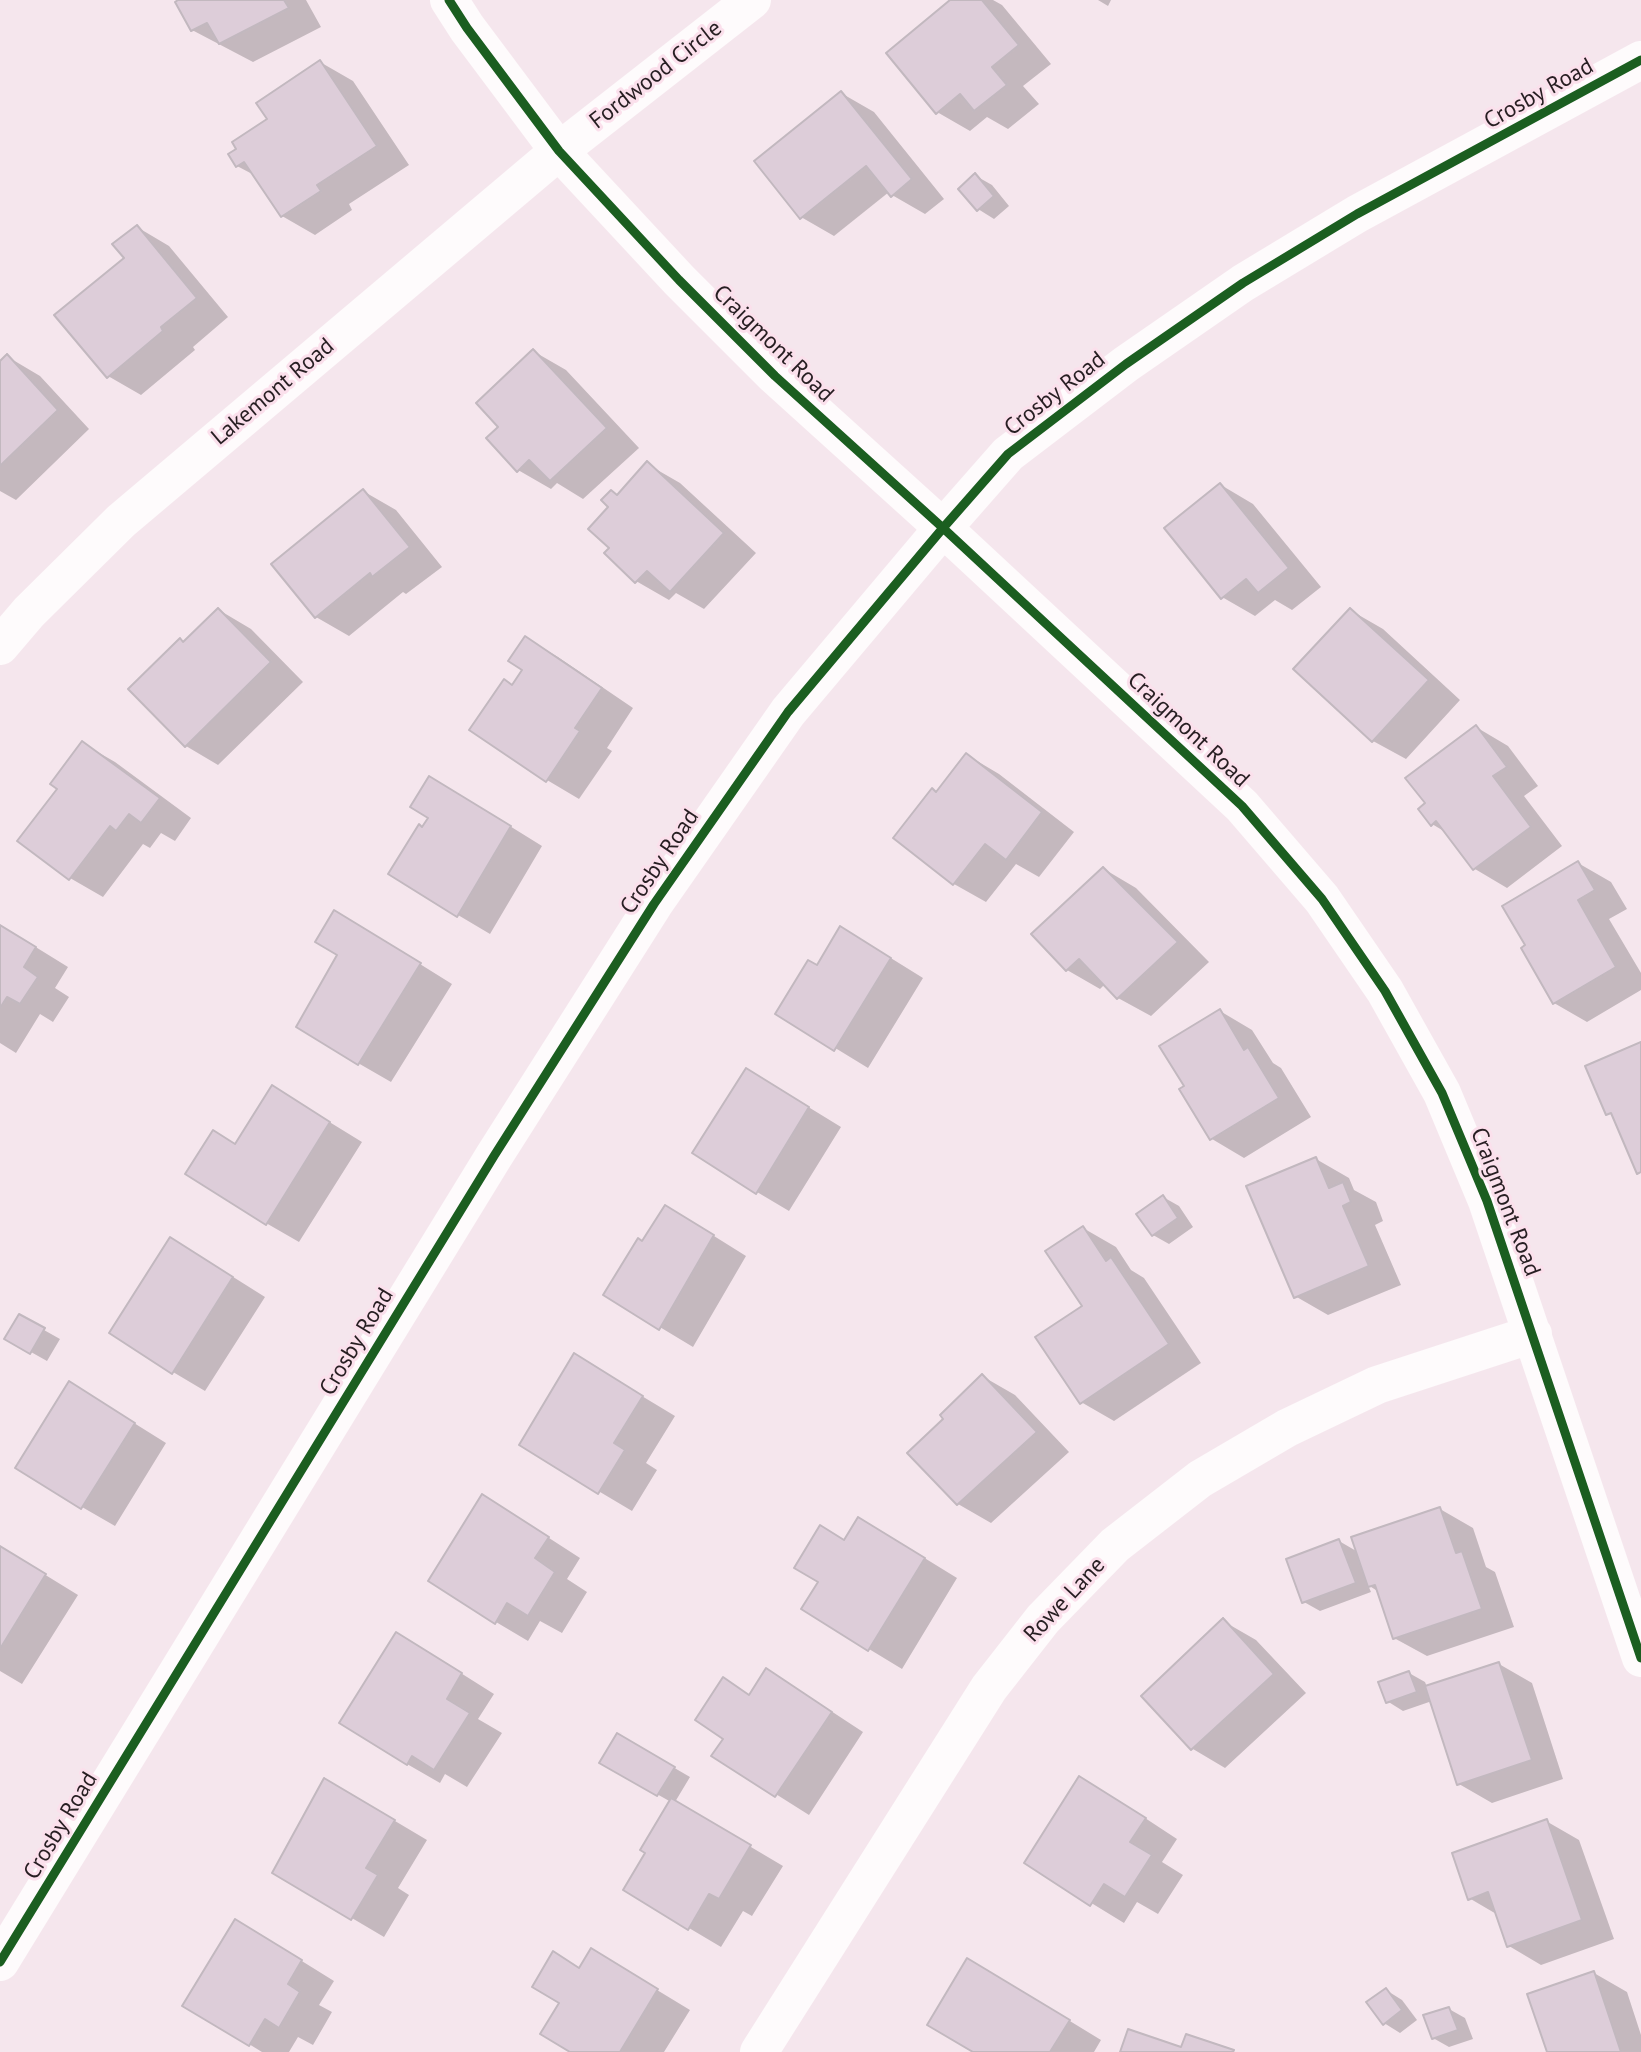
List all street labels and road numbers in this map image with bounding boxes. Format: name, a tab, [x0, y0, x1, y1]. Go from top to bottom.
street label: Fordwood Circle	[584, 15, 728, 135]
street label: Crosby Road	[1480, 53, 1598, 135]
street label: Craigmont Road	[707, 280, 839, 408]
street label: Lakemont Road	[206, 333, 340, 451]
street label: Crosby Road	[999, 346, 1111, 442]
street label: Craigmont Road	[1121, 666, 1255, 794]
street label: Crosby Road	[615, 804, 705, 920]
street label: Craigmont Road	[1464, 1124, 1546, 1280]
street label: Crosby Road	[314, 1283, 400, 1401]
street label: Rowe Lane	[1019, 1552, 1111, 1648]
street label: Crosby Road	[18, 1767, 104, 1885]

